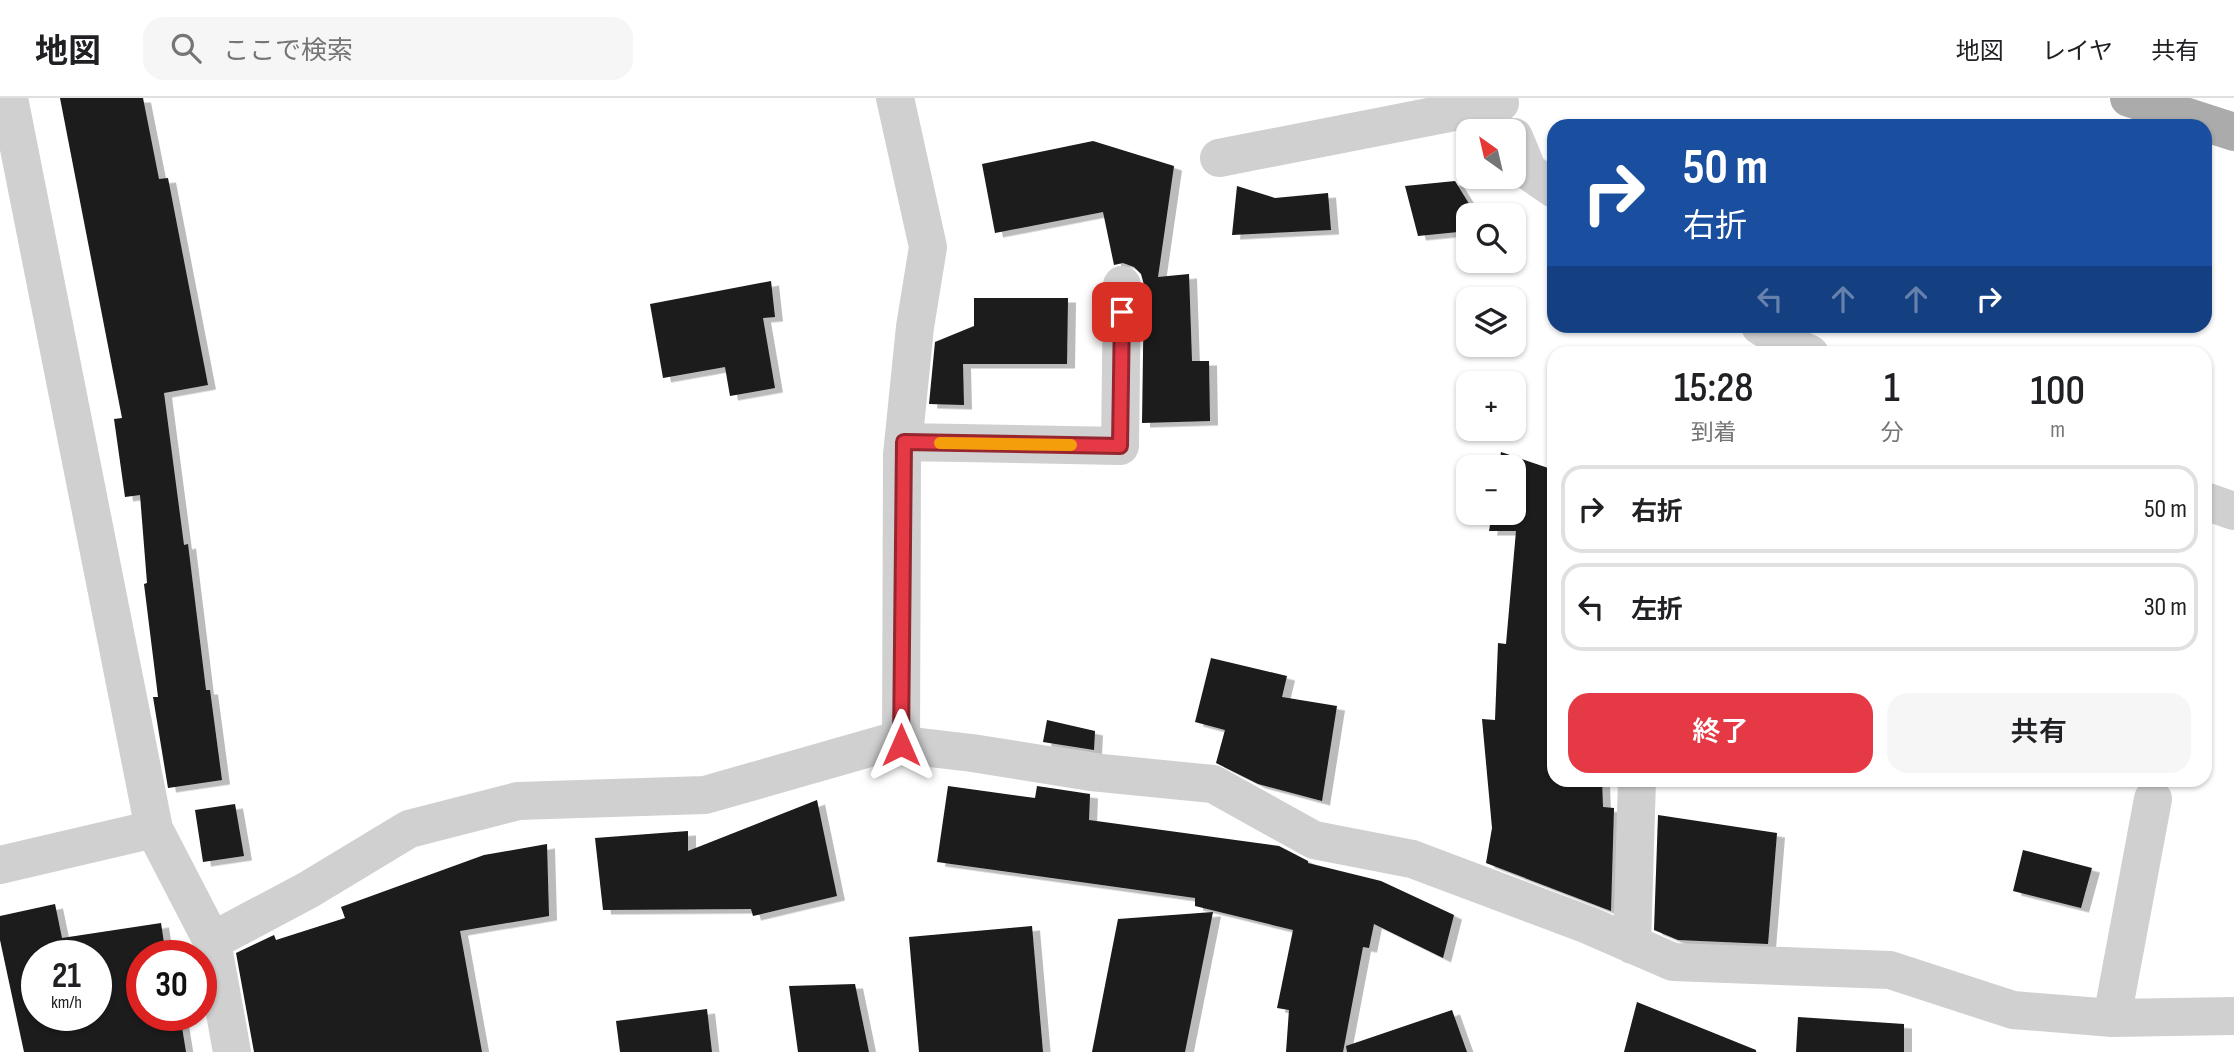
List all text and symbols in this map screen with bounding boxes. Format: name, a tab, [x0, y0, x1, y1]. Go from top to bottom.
search box	[143, 17, 633, 80]
icon: search	[167, 29, 205, 67]
text: 地図	[35, 32, 101, 72]
text: ここで検索	[223, 36, 353, 67]
text: 地図	[1956, 37, 2004, 66]
text: レイヤ	[2042, 37, 2113, 66]
text: 共有	[2151, 37, 2199, 66]
north arrow	[1456, 119, 1526, 189]
map controls	[1456, 119, 1526, 525]
text: 50 m	[1683, 139, 1768, 198]
icon: right	[1568, 147, 1659, 238]
button: search	[1456, 203, 1526, 273]
text: 右折	[1683, 207, 1747, 246]
icon: left	[1751, 280, 1789, 318]
icon: ahead	[1824, 280, 1862, 318]
icon: ahead	[1897, 280, 1935, 318]
icon: right	[1970, 280, 2008, 318]
pin	[1092, 282, 1152, 342]
button: layers	[1456, 287, 1526, 357]
icon: arrive	[1103, 293, 1141, 331]
text: 15:28	[1674, 363, 1753, 414]
text: 1	[1884, 363, 1900, 414]
text: 100	[2030, 366, 2085, 417]
button: +	[1456, 371, 1526, 441]
text: m	[2050, 416, 2065, 444]
text: 到着	[1691, 419, 1737, 447]
text: 分	[1880, 419, 1903, 447]
button: −	[1456, 455, 1526, 525]
icon: right	[1572, 490, 1610, 528]
text: 50 m	[2144, 494, 2187, 525]
text: 右折	[1631, 497, 1683, 528]
icon: left	[1572, 588, 1610, 626]
text: 30 m	[2144, 592, 2187, 623]
text: 左折	[1631, 595, 1683, 626]
button: 終了	[1568, 693, 1873, 773]
button: 共有	[1887, 693, 2191, 773]
position arrow	[864, 708, 938, 782]
speed limit sign: 30	[126, 940, 217, 1031]
text: 21	[52, 955, 81, 998]
text: km/h	[51, 992, 82, 1013]

